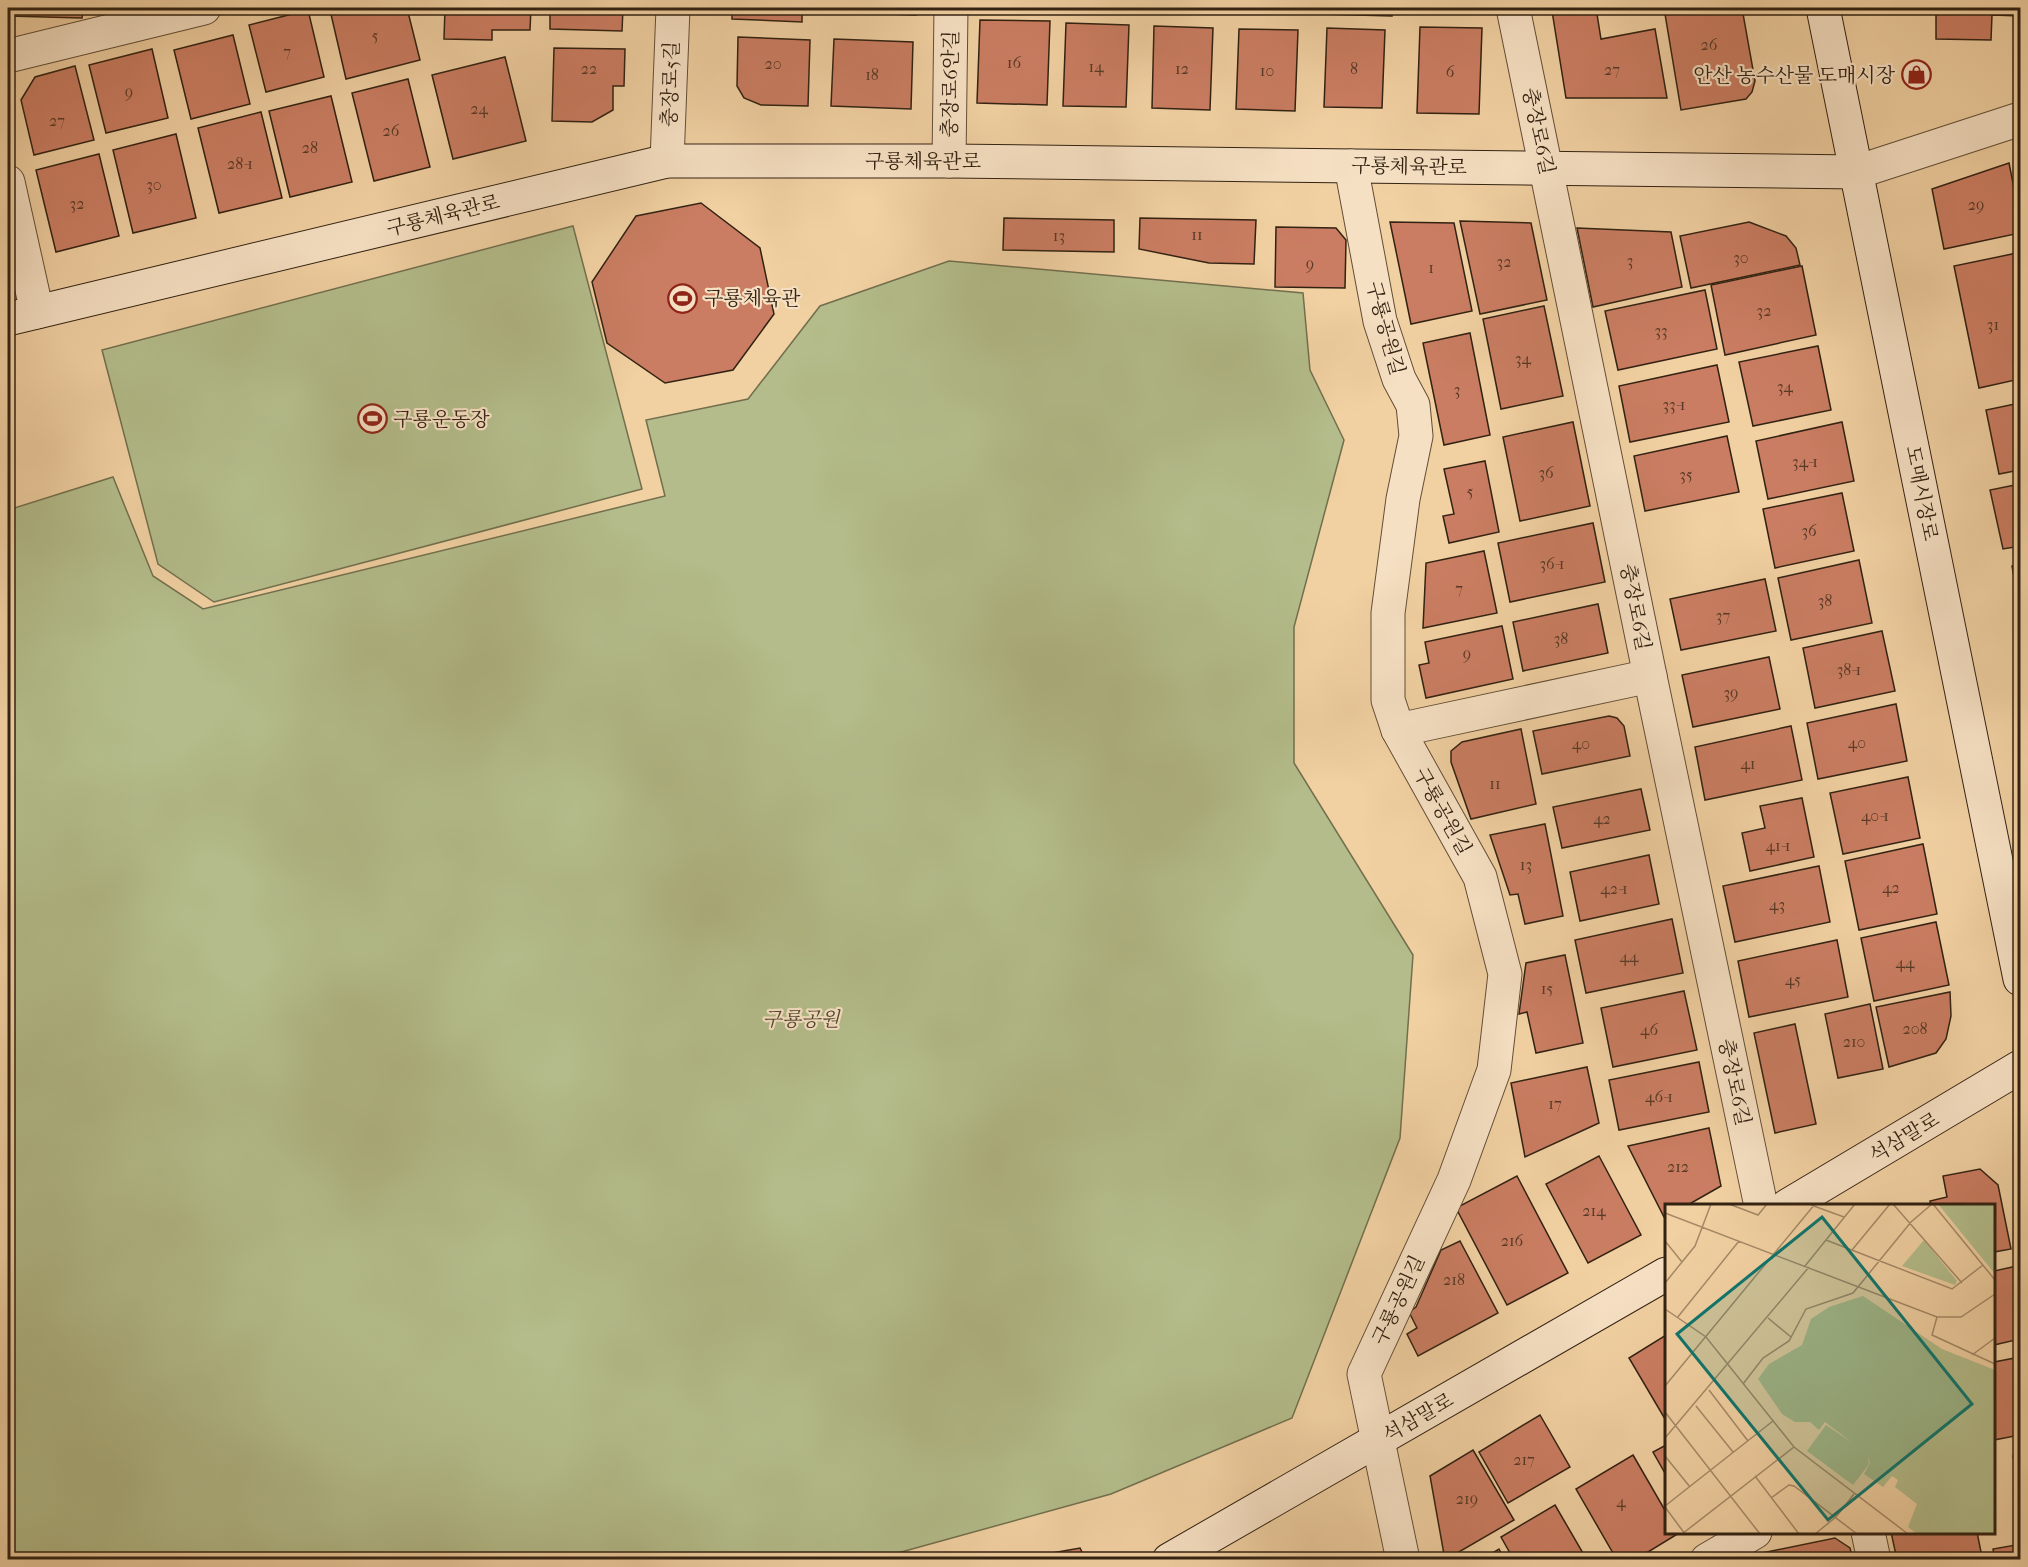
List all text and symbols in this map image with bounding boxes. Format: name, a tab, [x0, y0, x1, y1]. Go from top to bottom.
house number: 5	[372, 26, 379, 45]
street label: 충장로6안길	[938, 30, 963, 138]
house number: 26	[1701, 35, 1718, 54]
street label: 충장로5길	[658, 41, 683, 127]
house number: 7	[283, 42, 291, 61]
house number: 16	[1007, 53, 1021, 72]
house number: 20	[764, 54, 782, 73]
house number: 14	[1088, 57, 1104, 76]
house number: 22	[581, 59, 597, 78]
house number: 12	[1175, 59, 1189, 78]
house number: 8	[1350, 59, 1358, 78]
shop icon: 안산 농수산물 도매시장	[1900, 59, 1932, 91]
house number: 27	[1604, 60, 1620, 79]
house number: 10	[1260, 61, 1274, 80]
house number: 6	[1446, 62, 1455, 81]
place label: 안산 농수산물 도매시장	[1693, 64, 1896, 87]
house number: 18	[865, 65, 879, 84]
house number: 9	[125, 82, 133, 101]
street label: 충장로6길	[1518, 86, 1559, 177]
house number: 24	[470, 99, 488, 118]
house number: 27	[49, 111, 65, 130]
house number: 26	[383, 121, 400, 140]
house number: 28	[302, 138, 318, 157]
street label: 구룡체육관로	[865, 150, 981, 173]
house number: 28-1	[227, 154, 253, 173]
street label: 구룡체육관로	[1351, 154, 1467, 179]
house number: 30	[146, 175, 162, 194]
street label: 구룡체육관로	[384, 190, 502, 241]
house number: 32	[70, 194, 84, 213]
house number: 29	[1968, 195, 1984, 214]
house number: 11	[1191, 225, 1203, 244]
house number: 13	[1053, 226, 1065, 245]
house number: 30	[1733, 248, 1749, 267]
house number: 3	[1627, 251, 1633, 270]
house number: 32	[1497, 252, 1511, 271]
house number: 9	[1306, 254, 1314, 273]
house number: 1	[1428, 258, 1434, 277]
street label: 구룡공원길	[1362, 278, 1409, 378]
sports icon: 구룡체육관	[667, 282, 699, 314]
place label: 구룡체육관	[704, 287, 801, 310]
house number: 32	[1757, 301, 1771, 320]
house number: 31	[1987, 315, 1999, 334]
house number: 33	[1654, 321, 1668, 340]
house number: 34	[1515, 349, 1532, 368]
house number: 34	[1777, 377, 1794, 396]
house number: 3	[1454, 380, 1460, 399]
house number: 33-1	[1663, 395, 1685, 414]
sports icon: 구룡운동장	[356, 403, 388, 435]
place label: 구룡운동장	[393, 408, 490, 431]
street label: 도매시장로	[1901, 443, 1942, 543]
house number: 34-1	[1792, 452, 1818, 471]
house number: 36	[1538, 463, 1554, 482]
house number: 35	[1679, 465, 1693, 484]
house number: 5	[1467, 482, 1474, 501]
house number: 36	[1801, 521, 1817, 540]
house number: 36-1	[1539, 554, 1565, 573]
street label: 충장로6길	[1616, 562, 1655, 653]
house number: 7	[1455, 579, 1463, 598]
house number: 38	[1818, 591, 1832, 610]
house number: 37	[1716, 606, 1730, 625]
house number: 38	[1554, 629, 1568, 648]
house number: 9	[1463, 644, 1471, 663]
house number: 38-1	[1837, 660, 1861, 679]
house number: 39	[1724, 683, 1738, 702]
house number: 40	[1848, 733, 1866, 752]
house number: 40	[1572, 734, 1590, 753]
house number: 41	[1740, 754, 1756, 773]
street label: 구룡공원길	[1409, 763, 1476, 859]
house number: 11	[1489, 774, 1501, 793]
house number: 40-1	[1861, 806, 1889, 825]
house number: 42	[1593, 809, 1611, 828]
house number: 41-1	[1765, 836, 1791, 855]
house number: 13	[1520, 855, 1532, 874]
house number: 42	[1882, 878, 1900, 897]
house number: 42-1	[1600, 879, 1628, 898]
house number: 43	[1769, 895, 1785, 914]
house number: 44	[1620, 947, 1639, 966]
house number: 44	[1896, 953, 1915, 972]
house number: 45	[1785, 970, 1801, 989]
house number: 15	[1541, 979, 1553, 998]
park label: 구룡공원	[762, 1008, 841, 1031]
house number: 208	[1902, 1019, 1928, 1038]
house number: 46	[1640, 1020, 1658, 1039]
house number: 210	[1843, 1032, 1865, 1051]
street label: 충장로6길	[1714, 1037, 1755, 1128]
house number: 46-1	[1645, 1087, 1673, 1106]
house number: 17	[1548, 1094, 1562, 1113]
street label: 석삼말로	[1865, 1108, 1943, 1167]
house number: 212	[1667, 1157, 1689, 1176]
house number: 214	[1582, 1201, 1606, 1220]
inset map	[1665, 1204, 1995, 1534]
house number: 216	[1501, 1231, 1524, 1250]
street label: 구룡공원길	[1368, 1252, 1429, 1349]
house number: 218	[1443, 1270, 1465, 1289]
street label: 석삼말로	[1379, 1388, 1457, 1447]
house number: 217	[1513, 1450, 1535, 1469]
house number: 219	[1456, 1489, 1478, 1508]
house number: 4	[1616, 1492, 1626, 1511]

